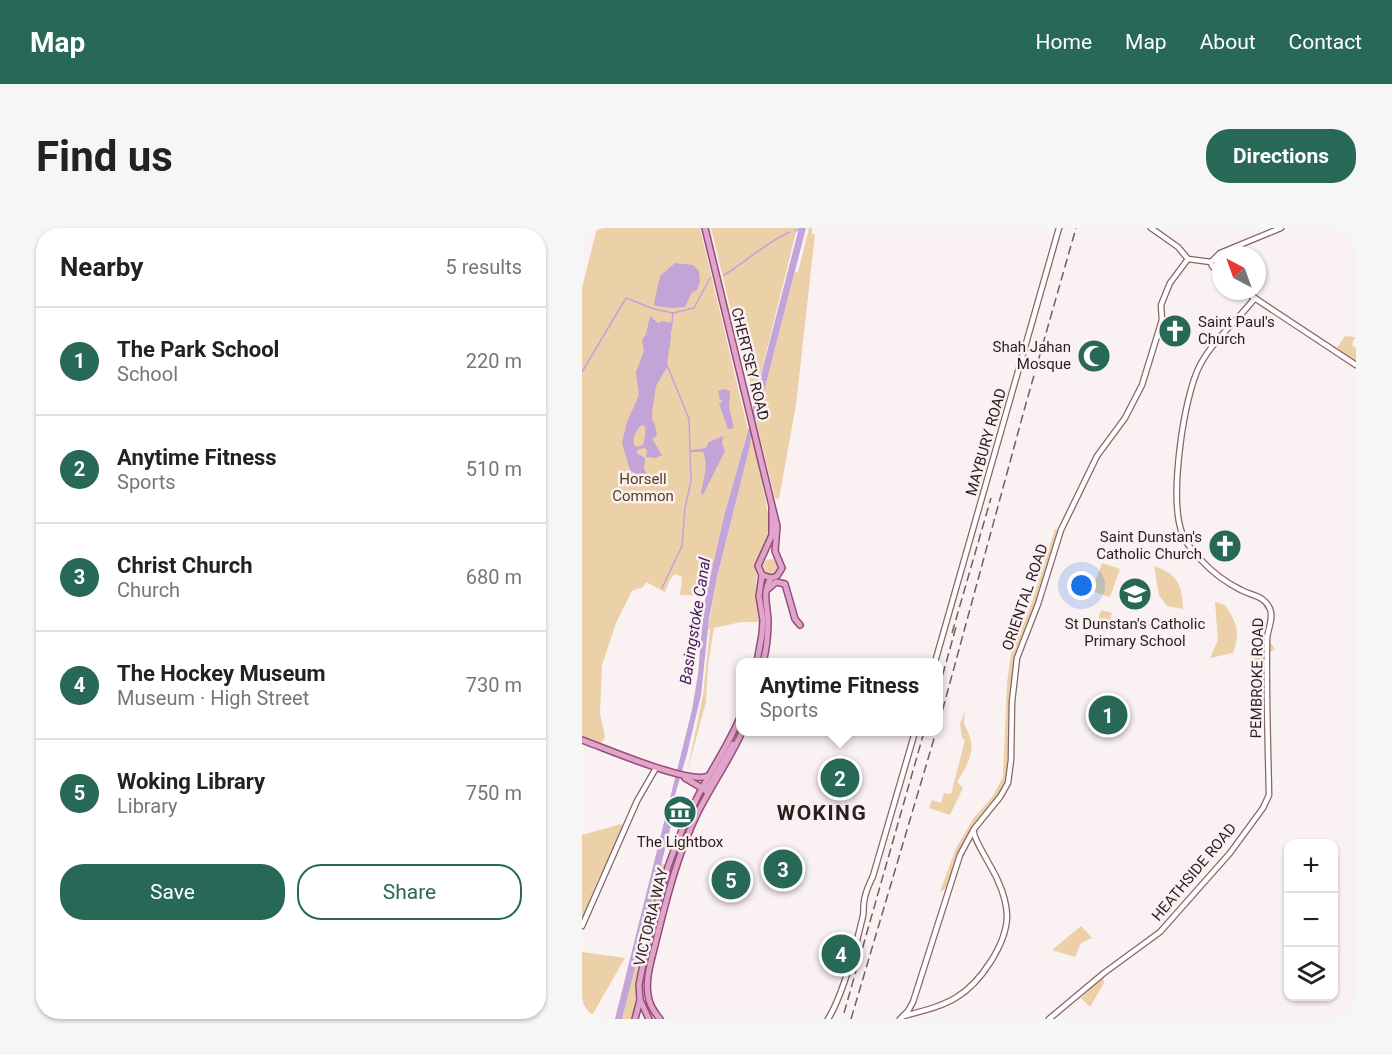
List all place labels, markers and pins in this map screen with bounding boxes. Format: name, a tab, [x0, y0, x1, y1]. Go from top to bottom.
church icon: Saint Paul's Church	[1157, 313, 1193, 349]
place label: Saint Paul's Church	[1198, 313, 1275, 348]
place label: Shah Jahan Mosque	[993, 338, 1071, 373]
mosque icon: Shah Jahan Mosque	[1076, 338, 1112, 374]
place label: Saint Dunstan's Catholic Church	[1096, 528, 1202, 563]
church icon: Saint Dunstan's Catholic Church	[1207, 528, 1243, 564]
school or university icon: St Dunstan's Catholic Primary School	[1117, 576, 1153, 612]
place label: St Dunstan's Catholic Primary School	[1065, 615, 1205, 650]
pin: 1	[1088, 692, 1128, 738]
pin: 2	[820, 756, 860, 800]
museum icon: The Lightbox	[662, 794, 698, 830]
place label: The Lightbox	[637, 833, 724, 851]
pin: 3	[764, 846, 802, 892]
pin: 5	[712, 858, 750, 902]
pin: 4	[822, 932, 860, 976]

